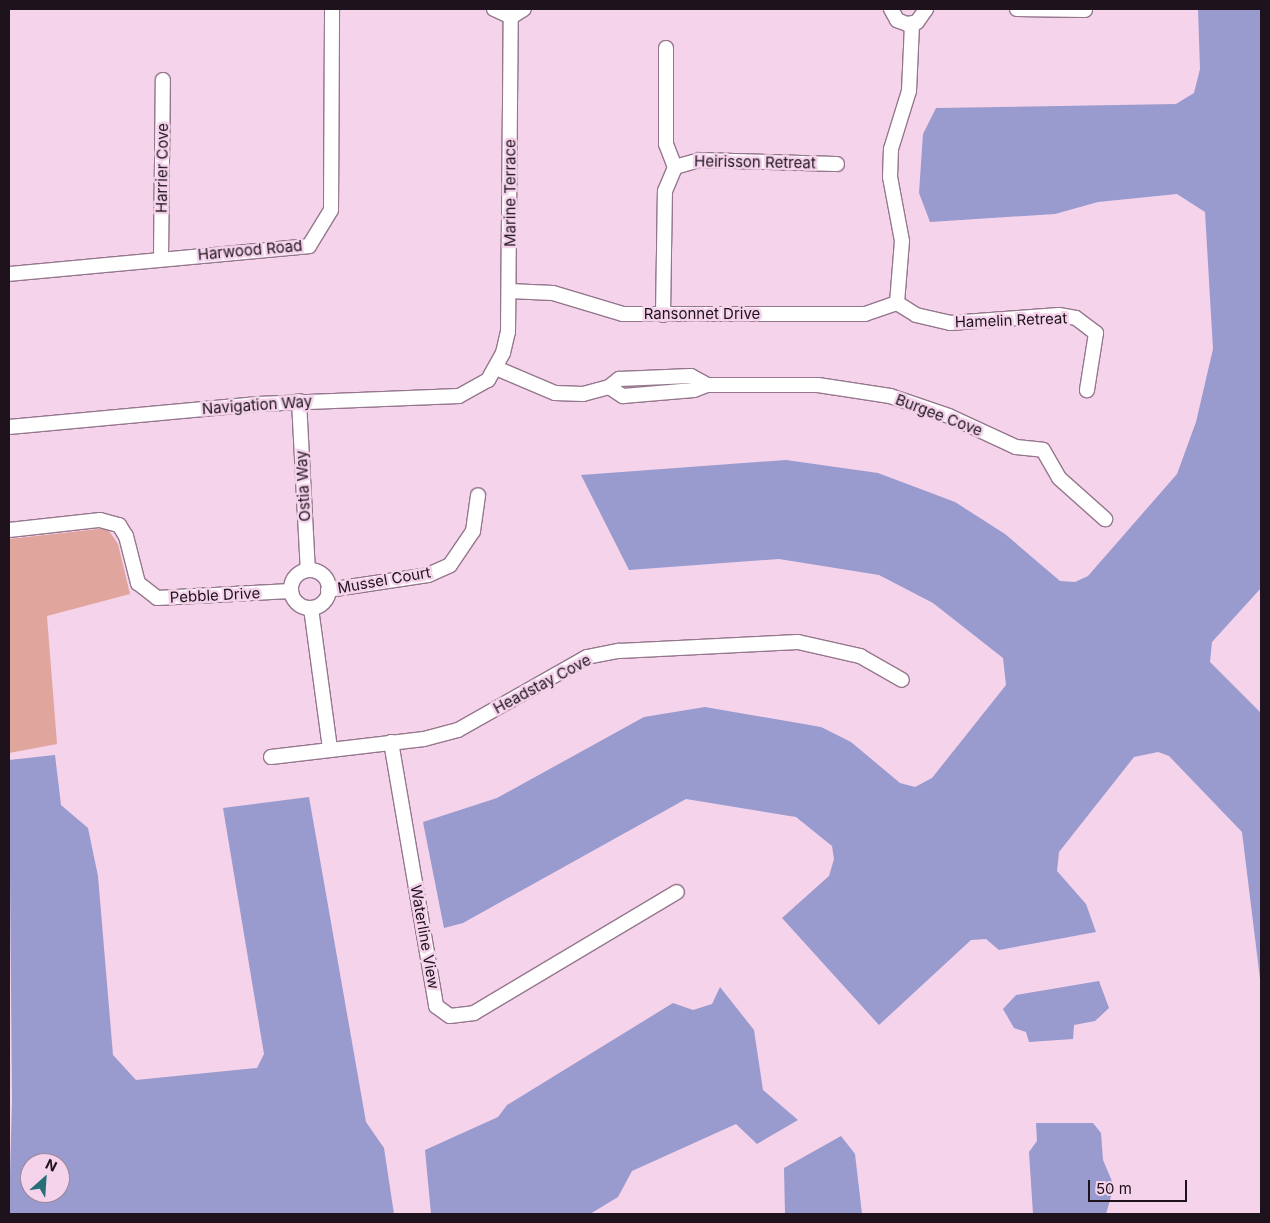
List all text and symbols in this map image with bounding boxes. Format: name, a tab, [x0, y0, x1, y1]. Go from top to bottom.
street label: Harrier Cove	[152, 123, 172, 213]
street label: Marine Terrace	[501, 139, 519, 247]
street label: Heirisson Retreat	[694, 152, 816, 172]
street label: Harwood Road	[197, 236, 303, 264]
street label: Ransonnet Drive	[644, 305, 760, 323]
street label: Hamelin Retreat	[954, 309, 1068, 331]
street label: Burgee Cove	[893, 390, 985, 440]
street label: Navigation Way	[201, 392, 313, 418]
street label: Ostia Way	[292, 450, 314, 522]
street label: Mussel Court	[336, 563, 432, 597]
street label: Pebble Drive	[169, 584, 261, 606]
street label: Headstay Cove	[490, 651, 594, 717]
street label: Waterline View	[407, 883, 443, 991]
north arrow	[20, 1153, 70, 1203]
text: N	[43, 1155, 60, 1175]
scale bar	[1090, 1170, 1189, 1202]
text: 50 m	[1096, 1179, 1132, 1198]

